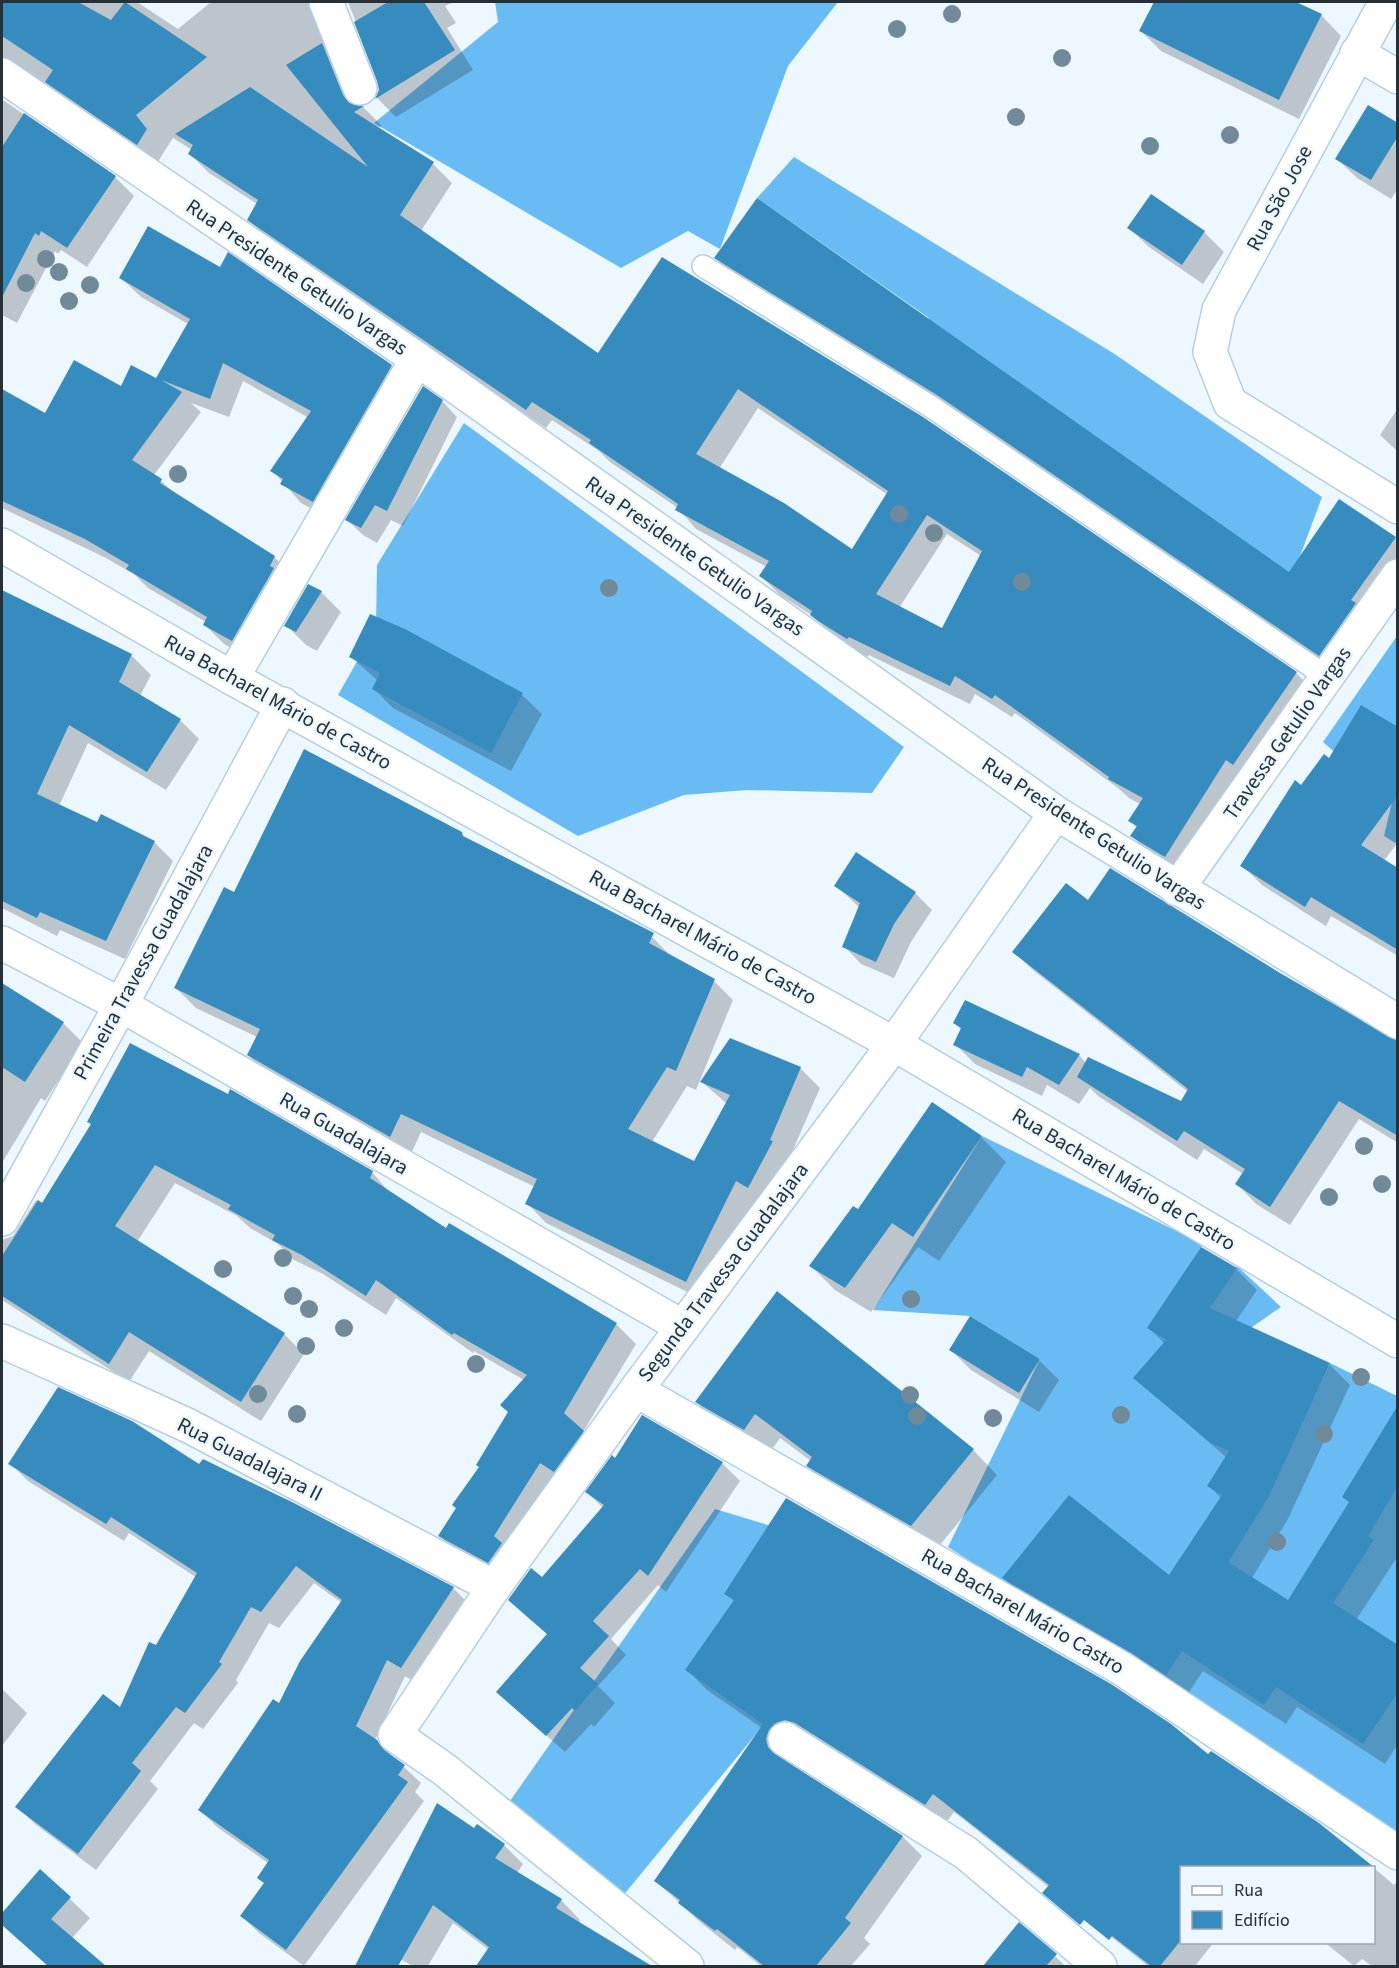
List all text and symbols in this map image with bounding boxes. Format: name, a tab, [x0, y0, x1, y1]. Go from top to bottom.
street label: Rua São Jose	[1238, 140, 1320, 256]
street label: Rua Presidente Getulio Vargas	[180, 191, 414, 363]
street label: Rua Presidente Getulio Vargas	[579, 469, 811, 644]
street label: Rua Bacharel Mário de Castro	[159, 627, 397, 777]
street label: Travessa Getulio Vargas	[1216, 640, 1358, 826]
street label: Rua Presidente Getulio Vargas	[976, 749, 1212, 917]
street label: Primeira Travessa Guadalajara	[66, 839, 220, 1085]
street label: Rua Bacharel Mário de Castro	[584, 862, 822, 1012]
street label: Rua Guadalajara	[274, 1084, 414, 1182]
street label: Rua Bacharel Mário de Castro	[1006, 1100, 1242, 1258]
street label: Segunda Travessa Guadalajara	[630, 1156, 816, 1388]
street label: Rua Guadalajara II	[172, 1409, 328, 1509]
street label: Rua Bacharel Mário Castro	[916, 1540, 1130, 1682]
legend	[1180, 1866, 1375, 1944]
text: Rua	[1234, 1878, 1263, 1903]
text: Edifício	[1234, 1908, 1290, 1933]

